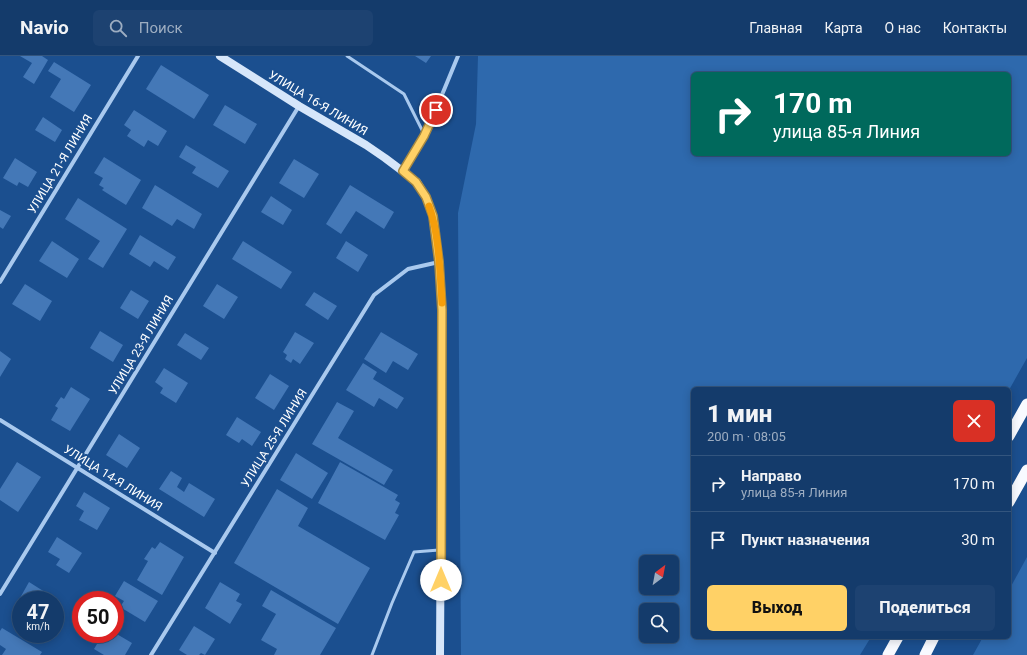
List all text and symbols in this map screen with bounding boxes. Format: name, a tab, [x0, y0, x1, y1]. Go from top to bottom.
search box	[93, 10, 373, 46]
text: Navio	[20, 16, 69, 39]
icon: search	[107, 17, 129, 39]
text: Поиск	[139, 19, 183, 37]
text: Главная	[749, 20, 802, 36]
text: Карта	[824, 20, 863, 36]
text: О нас	[885, 20, 921, 36]
text: Контакты	[943, 20, 1007, 36]
street label: УЛИЦА 16-Я ЛИНИЯ	[266, 68, 370, 138]
text: 170 m	[773, 87, 852, 120]
icon: right	[707, 88, 759, 140]
pin	[419, 93, 453, 127]
icon: arrive	[425, 99, 447, 121]
street label: УЛИЦА 21-Я ЛИНИЯ	[25, 112, 95, 216]
text: улица 85-я Линия	[773, 121, 920, 142]
street label: УЛИЦА 23-Я ЛИНИЯ	[106, 293, 176, 397]
street label: УЛИЦА 25-Я ЛИНИЯ	[238, 386, 310, 490]
text: 1 мин	[707, 400, 772, 428]
button: close	[953, 400, 995, 442]
text: 200 m · 08:05	[707, 429, 786, 444]
street label: УЛИЦА 14-Я ЛИНИЯ	[61, 442, 165, 514]
text: Направо	[741, 467, 802, 485]
icon: right	[707, 473, 729, 495]
text: 170 m	[953, 475, 995, 493]
text: улица 85-я Линия	[741, 485, 847, 500]
icon: arrive	[707, 529, 729, 551]
text: Пункт назначения	[741, 531, 870, 549]
text: 30 m	[961, 531, 995, 549]
north arrow	[639, 555, 679, 595]
map controls	[639, 555, 679, 643]
position arrow	[420, 559, 462, 601]
button: Выход	[707, 585, 847, 631]
button: Поделиться	[855, 585, 995, 631]
speed limit sign: 50	[72, 591, 124, 643]
text: 47	[27, 600, 49, 624]
button: search	[639, 603, 679, 643]
text: km/h	[26, 621, 50, 632]

